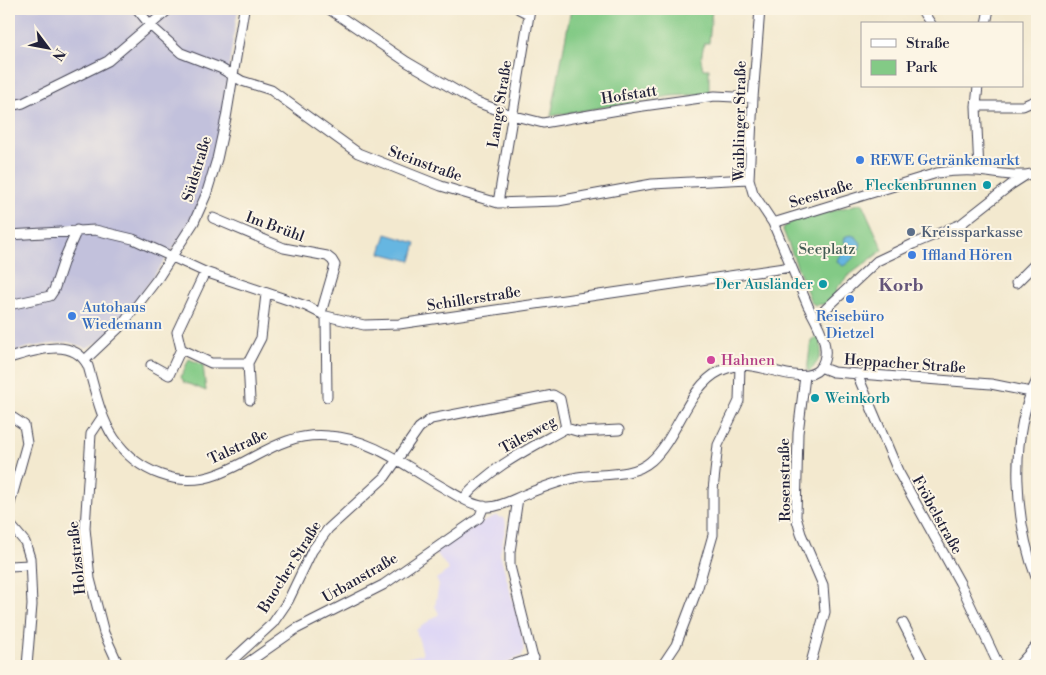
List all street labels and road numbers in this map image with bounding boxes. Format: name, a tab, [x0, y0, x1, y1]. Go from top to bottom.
street label: Lange Straße	[484, 59, 516, 149]
street label: Waiblinger Straße	[729, 60, 751, 183]
street label: Hofstatt	[600, 81, 659, 109]
street label: Südstraße	[178, 134, 216, 204]
street label: Steinstraße	[385, 142, 465, 186]
street label: Seestraße	[787, 175, 855, 213]
street label: Im Brühl	[243, 208, 308, 247]
street label: Schillerstraße	[426, 282, 522, 316]
street label: Heppacher Straße	[843, 350, 967, 378]
street label: Tälesweg	[496, 412, 560, 458]
street label: Talstraße	[205, 425, 271, 469]
street label: Rosenstraße	[775, 438, 795, 522]
street label: Fröbelstraße	[908, 472, 966, 558]
street label: Buocher Straße	[254, 517, 326, 617]
street label: Holzstraße	[64, 520, 90, 596]
street label: Urbanstraße	[319, 549, 401, 607]

